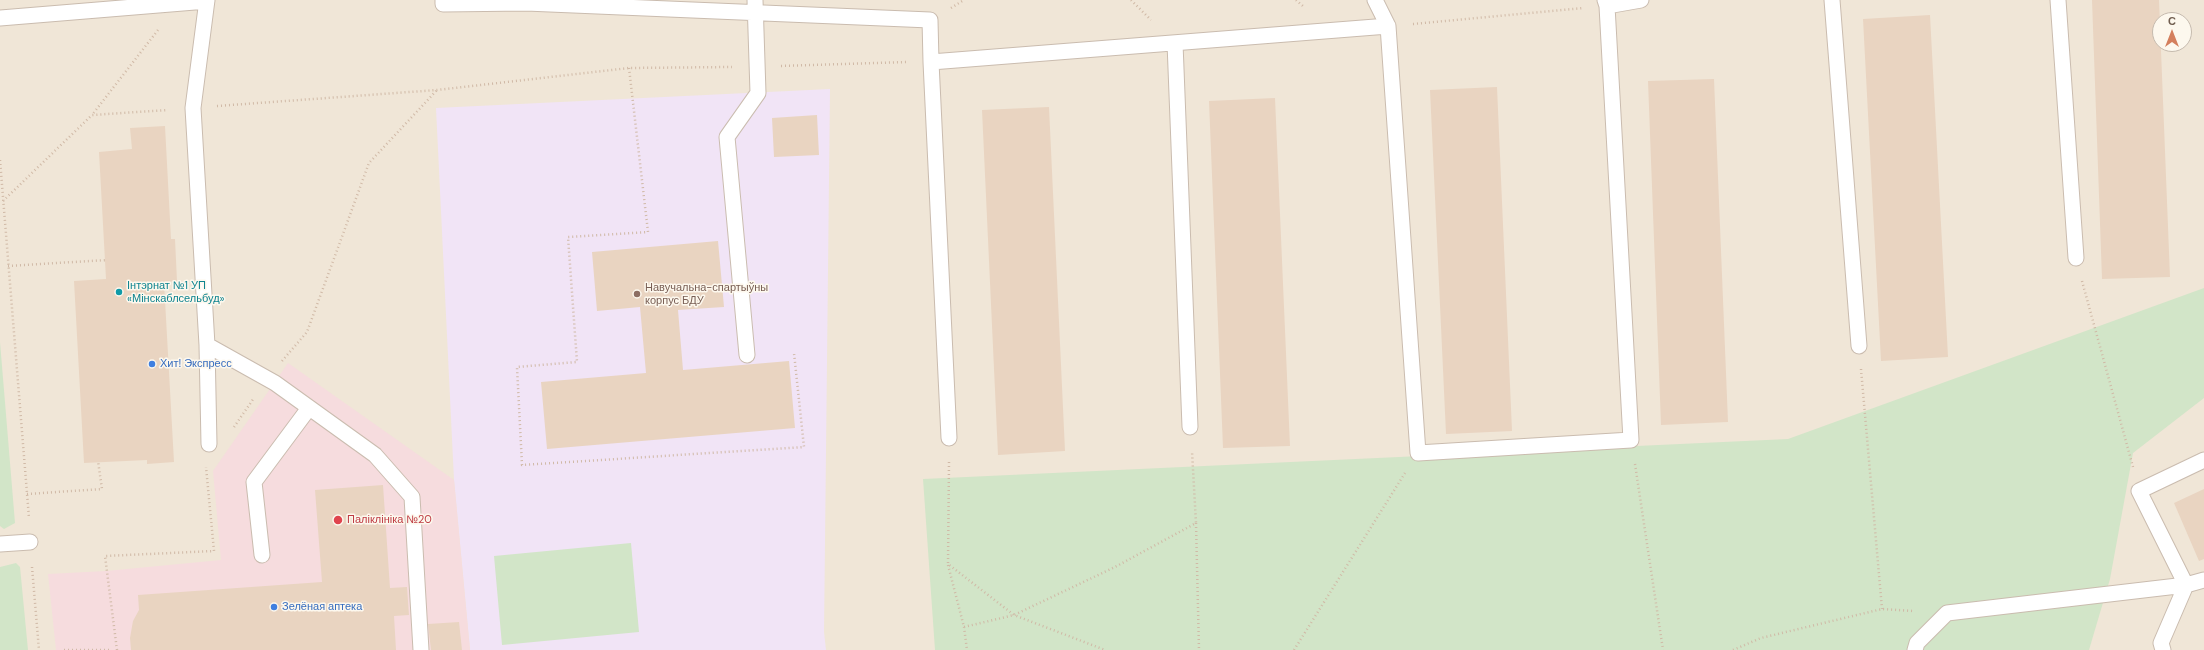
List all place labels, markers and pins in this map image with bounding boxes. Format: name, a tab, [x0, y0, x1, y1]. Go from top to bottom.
place label: Інтэрнат №1 УП «Мінскаблсельбуд»	[127, 279, 225, 305]
place label: Навучальна-спартыўны корпус БДУ	[645, 281, 768, 307]
marker: Інтэрнат №1 УП «Мінскаблсельбуд»	[114, 287, 124, 297]
marker: Навучальна-спартыўны корпус БДУ	[632, 289, 642, 299]
place label: Хит! Экспресс	[160, 357, 232, 371]
marker: Хит! Экспресс	[147, 359, 157, 369]
place label: Паліклініка №20	[347, 513, 432, 527]
marker: Паліклініка №20	[332, 514, 344, 526]
place label: Зелёная аптека	[282, 600, 362, 614]
marker: Зелёная аптека	[269, 602, 279, 612]

